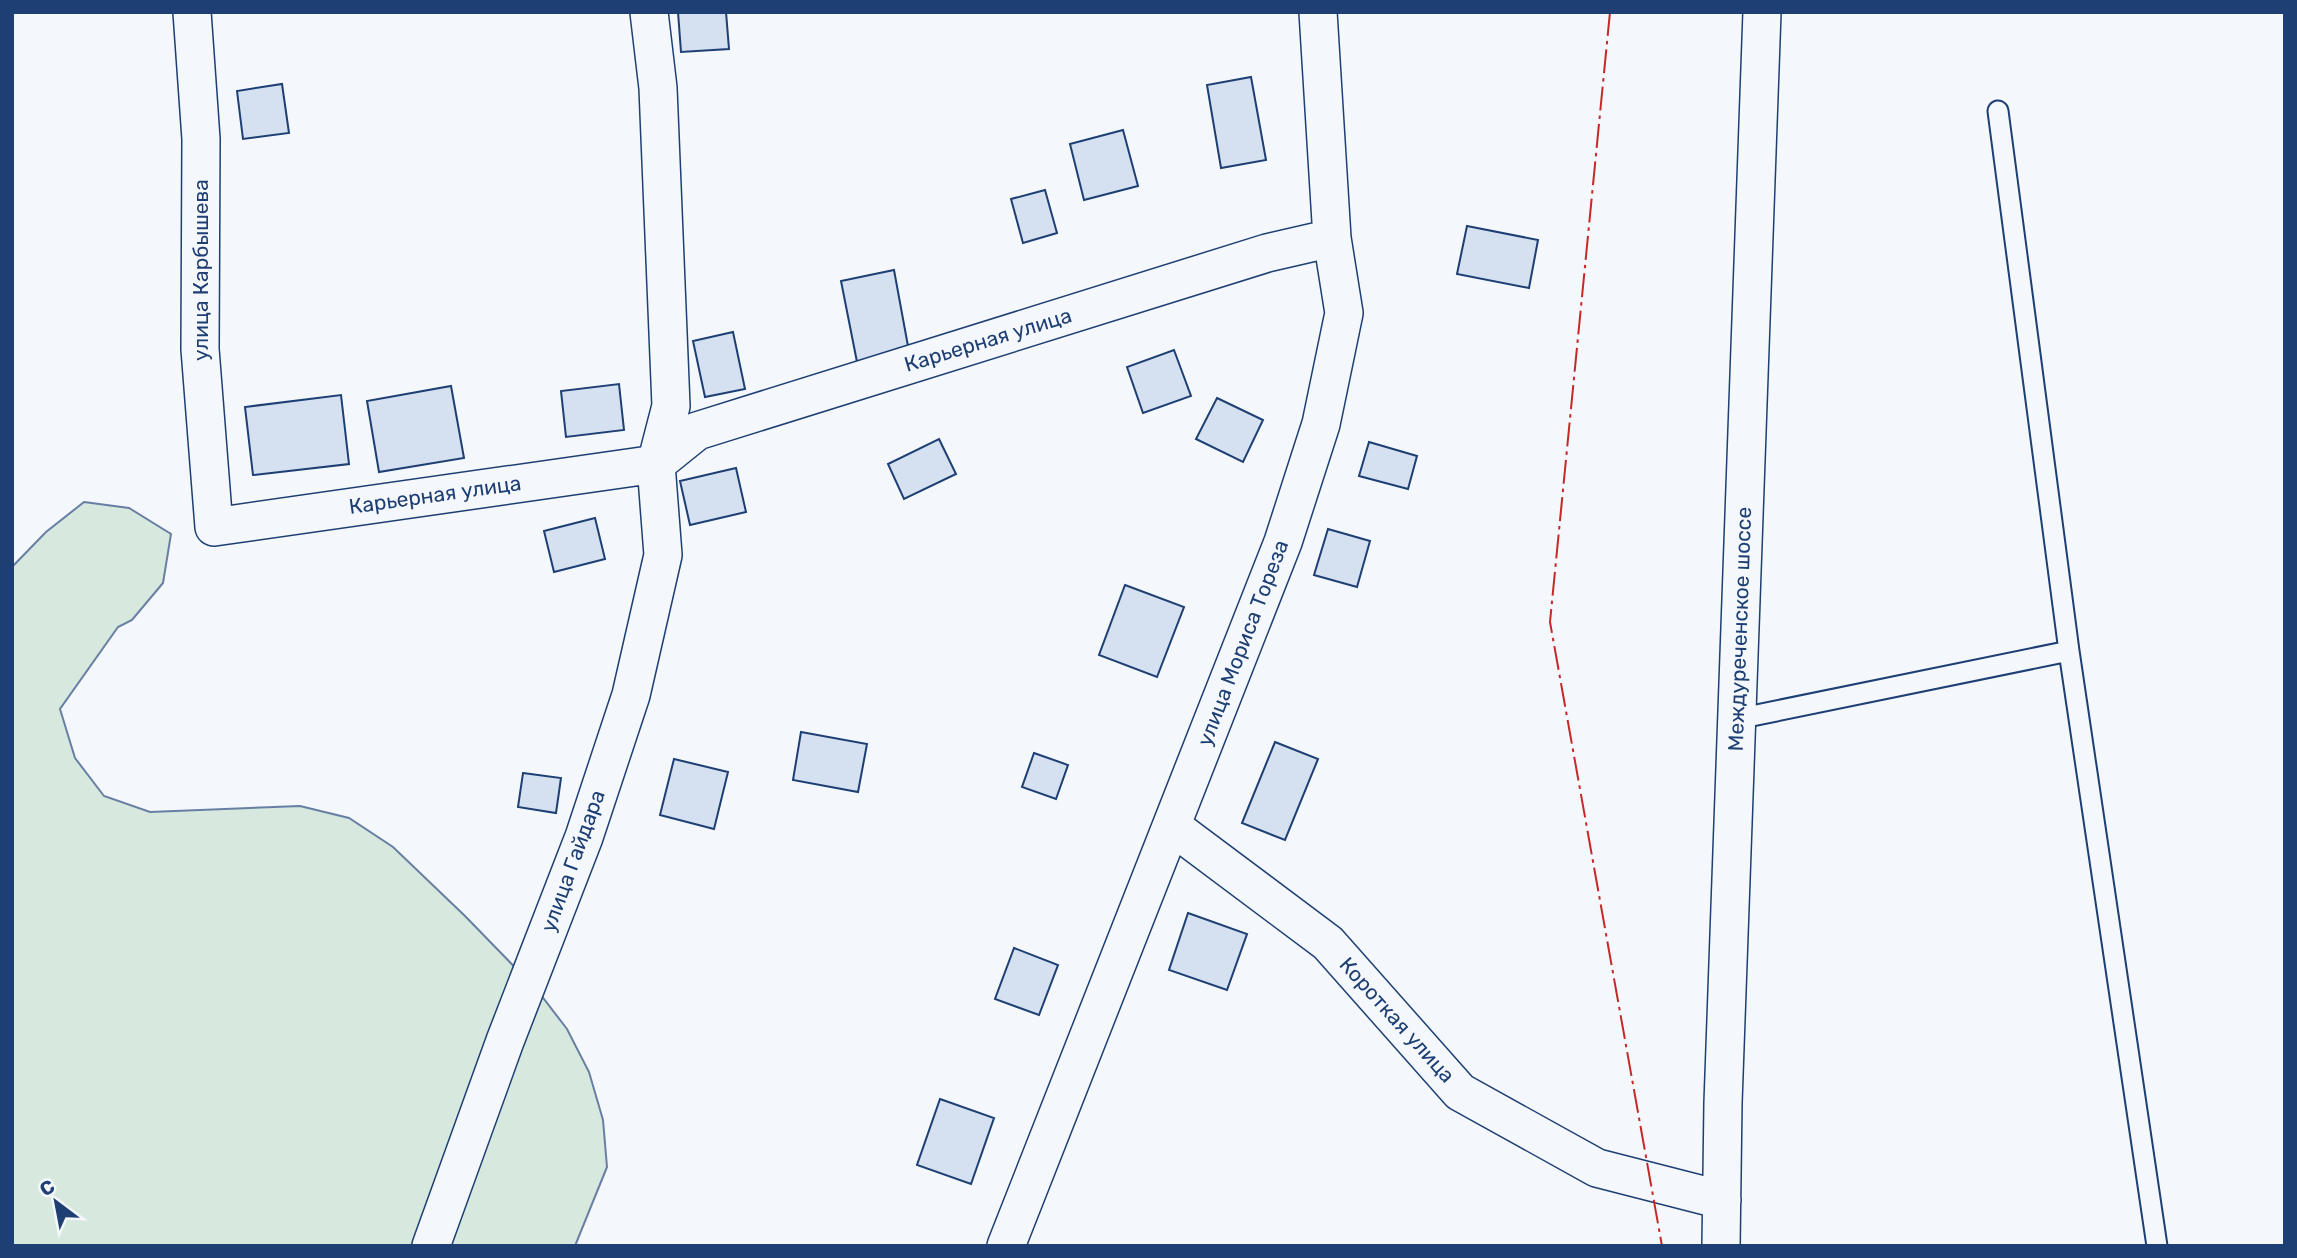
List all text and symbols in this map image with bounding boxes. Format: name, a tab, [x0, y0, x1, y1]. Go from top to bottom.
street label: улица Карбышева	[188, 179, 213, 361]
street label: Карьерная улица	[901, 302, 1075, 377]
street label: Карьерная улица	[347, 470, 523, 519]
street label: Междуреченское шоссе	[1723, 506, 1756, 752]
street label: улица Мориса Тореза	[1192, 536, 1293, 749]
street label: улица Гайдара	[535, 786, 610, 935]
street label: Короткая улица	[1335, 952, 1460, 1087]
north arrow	[21, 1167, 91, 1237]
text: С	[36, 1175, 59, 1201]

